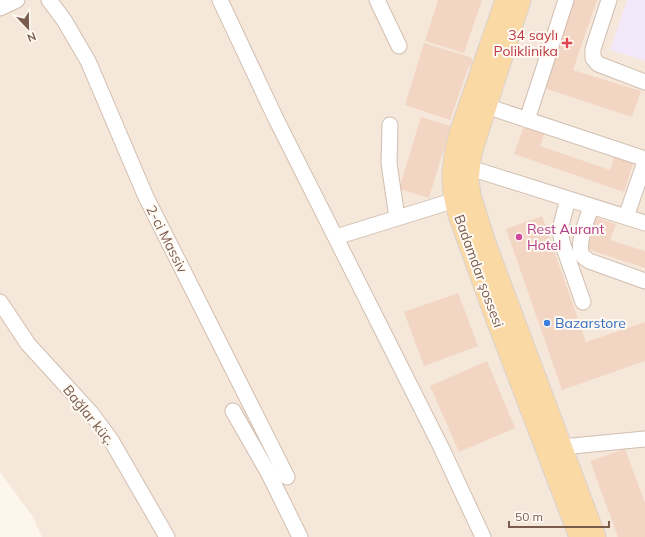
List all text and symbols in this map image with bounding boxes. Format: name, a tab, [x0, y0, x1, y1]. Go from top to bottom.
north arrow	[8, 8, 48, 48]
place label: 34 saylı Poliklinika	[494, 26, 558, 60]
text: N	[25, 29, 38, 45]
marker: 34 saylı Poliklinika	[561, 37, 573, 49]
street label: 2-ci Massiv	[142, 202, 192, 276]
street label: Badamdar şossesi	[450, 212, 508, 330]
place label: Rest Aurant Hotel	[527, 220, 605, 254]
marker: Rest Aurant Hotel	[514, 232, 524, 242]
place label: Bazarstore	[555, 314, 626, 332]
marker: Bazarstore	[542, 318, 552, 328]
street label: Bağlar küç.	[59, 381, 119, 449]
scale bar	[509, 503, 609, 529]
text: 50 m	[515, 509, 543, 524]

